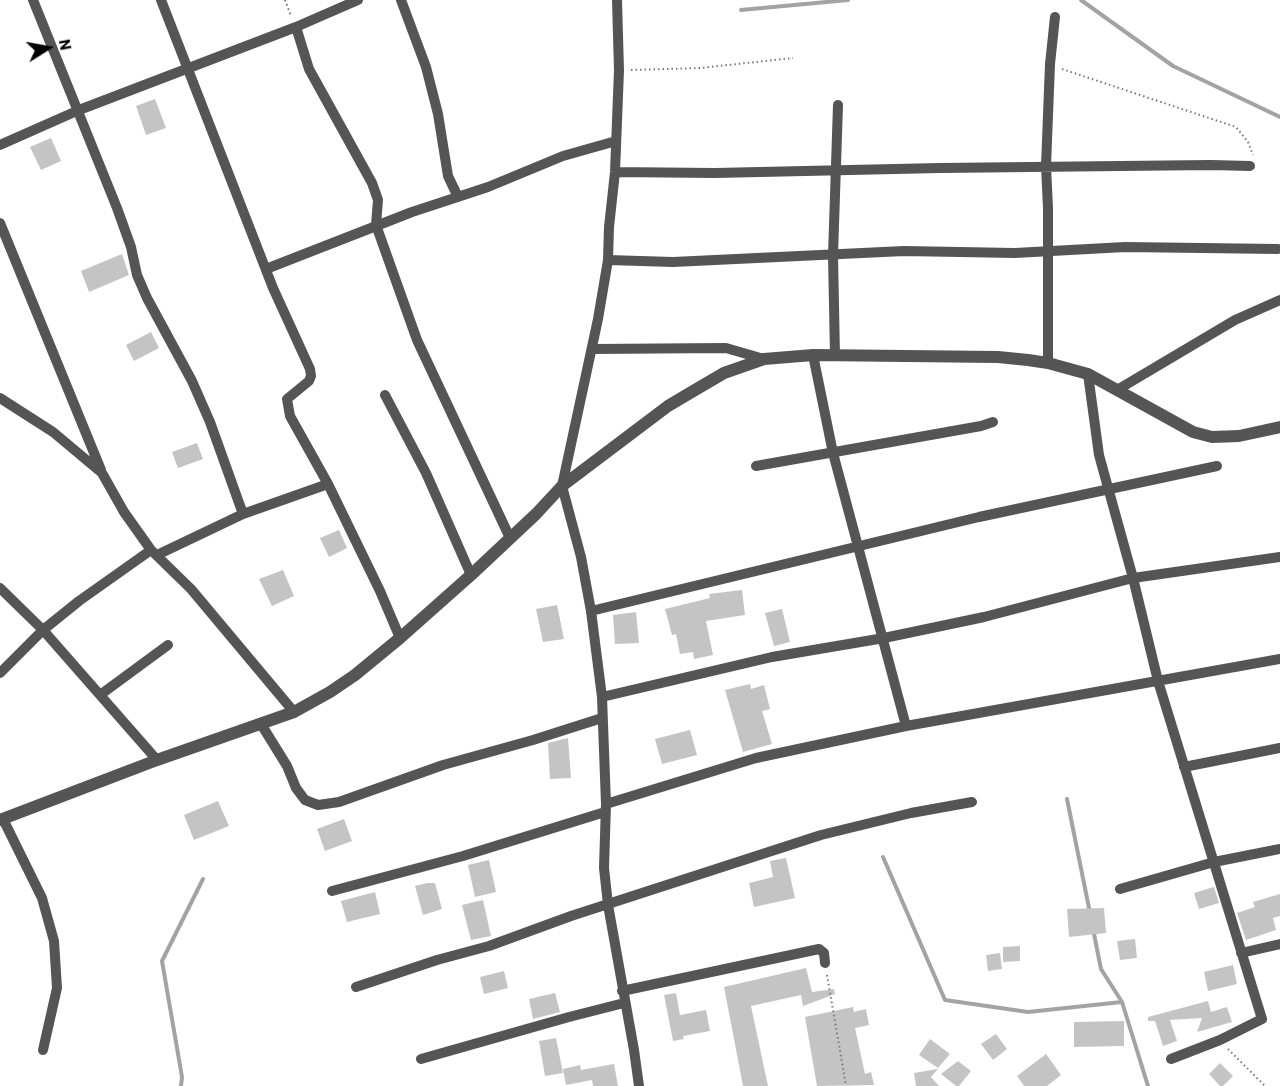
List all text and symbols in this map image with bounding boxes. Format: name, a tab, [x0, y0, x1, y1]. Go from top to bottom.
north arrow	[18, 18, 78, 78]
text: N	[56, 37, 76, 51]

